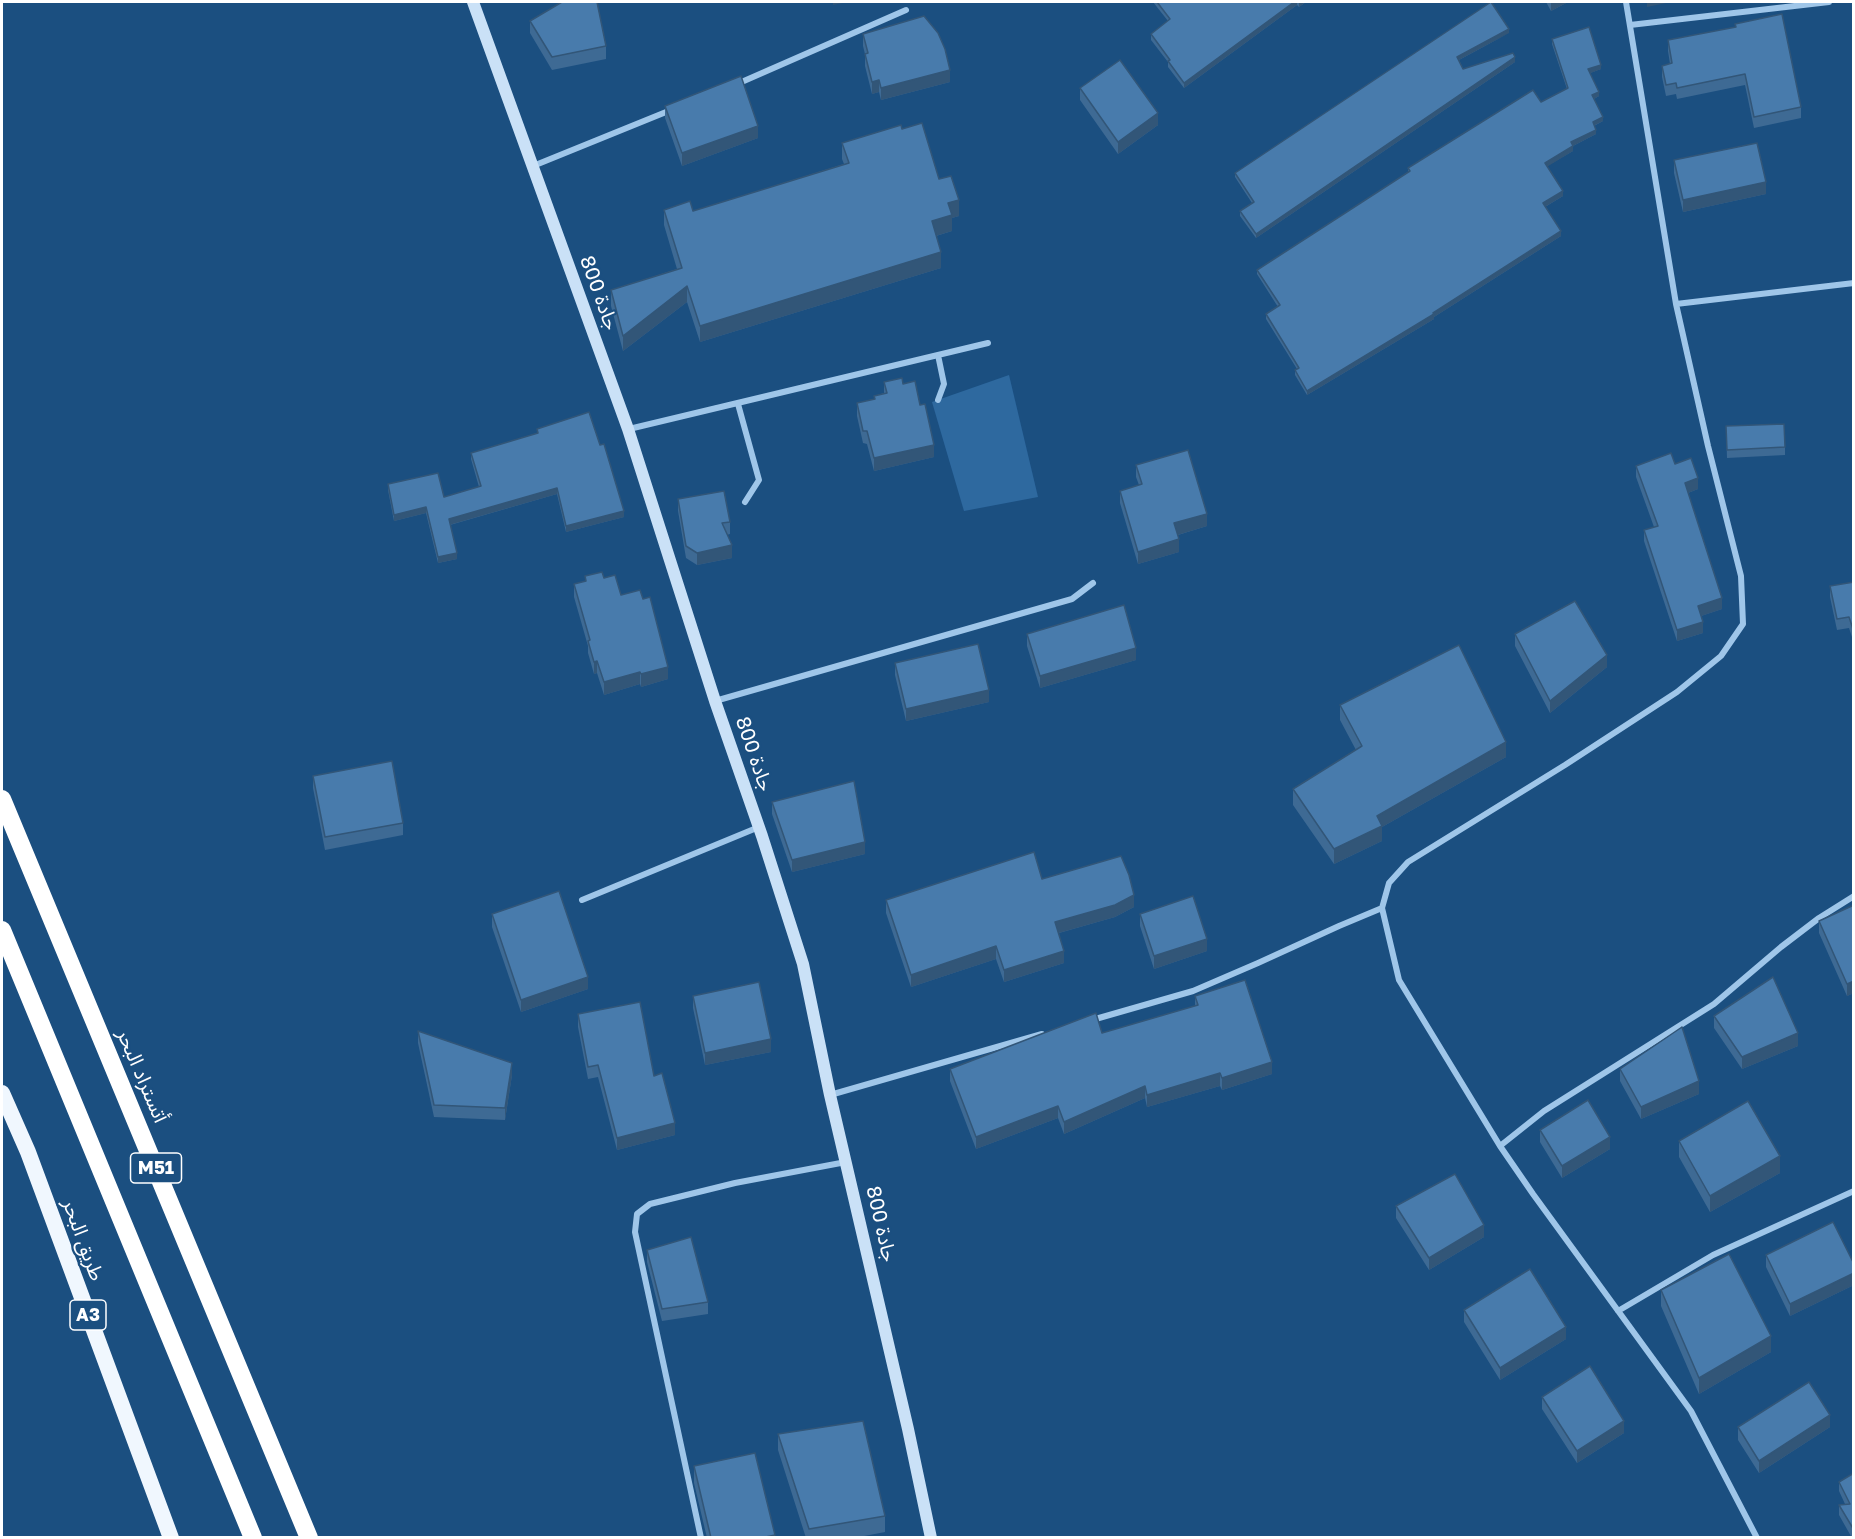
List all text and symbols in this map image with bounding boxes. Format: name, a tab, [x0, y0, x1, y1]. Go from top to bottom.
street label: جادة 800	[575, 253, 623, 333]
street label: جادة 800	[730, 714, 778, 794]
street label: أتستراد البحر	[112, 1026, 172, 1126]
road number: M51	[130, 1153, 182, 1183]
street label: جادة 800	[861, 1184, 901, 1264]
street label: طريق البحر	[57, 1196, 109, 1284]
road number: A3	[70, 1300, 106, 1330]

